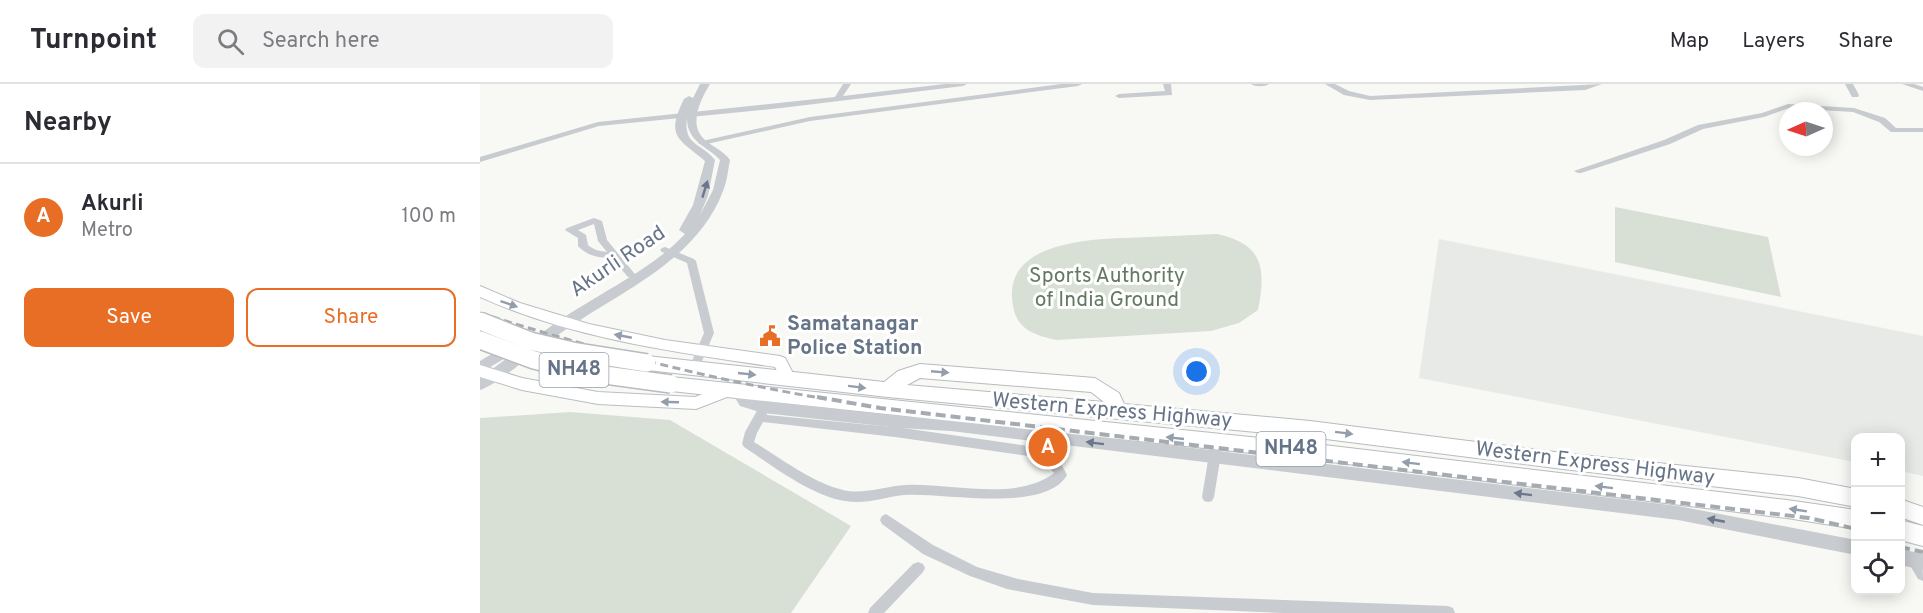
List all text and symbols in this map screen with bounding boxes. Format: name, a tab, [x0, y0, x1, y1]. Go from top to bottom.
search box	[193, 14, 613, 68]
text: Turnpoint	[30, 23, 157, 59]
icon: search	[214, 25, 247, 58]
text: Search here	[262, 28, 379, 55]
text: Map	[1670, 28, 1709, 55]
text: Layers	[1742, 28, 1805, 55]
text: Share	[1838, 28, 1893, 55]
north arrow	[1779, 102, 1833, 156]
text: Nearby	[24, 107, 112, 140]
one-way arrow	[701, 180, 710, 198]
text: Akurli	[81, 191, 143, 218]
text: A	[36, 204, 51, 230]
text: 100 m	[401, 204, 456, 230]
text: Metro	[81, 218, 133, 244]
street label: Akurli Road	[565, 220, 671, 304]
park label: Sports Authority of India Ground	[1029, 263, 1185, 314]
button: Save	[24, 288, 234, 347]
button: Share	[246, 288, 456, 347]
one-way arrow	[500, 299, 518, 309]
place label: Samatanagar Police Station	[787, 311, 922, 362]
public building icon: Samatanagar Police Station	[758, 324, 782, 348]
one-way arrow	[614, 331, 633, 340]
road number: NH48	[540, 353, 608, 387]
your location	[1182, 357, 1211, 386]
one-way arrow	[931, 367, 950, 377]
one-way arrow	[738, 369, 757, 379]
one-way arrow	[848, 382, 867, 392]
street label: Western Express Highway	[991, 387, 1233, 435]
one-way arrow	[660, 397, 679, 407]
pin: A	[1028, 424, 1068, 470]
one-way arrow	[1335, 428, 1354, 438]
road number: NH48	[1256, 432, 1326, 466]
one-way arrow	[1165, 433, 1184, 443]
map controls	[1851, 433, 1905, 595]
button: +	[1851, 433, 1905, 487]
street label: Western Express Highway	[1474, 436, 1716, 492]
one-way arrow	[1085, 438, 1104, 448]
one-way arrow	[1401, 458, 1420, 468]
one-way arrow	[1595, 483, 1614, 492]
button: −	[1851, 487, 1905, 541]
one-way arrow	[1513, 489, 1532, 499]
one-way arrow	[1788, 506, 1807, 515]
one-way arrow	[1706, 515, 1725, 524]
button: locate	[1851, 541, 1905, 595]

